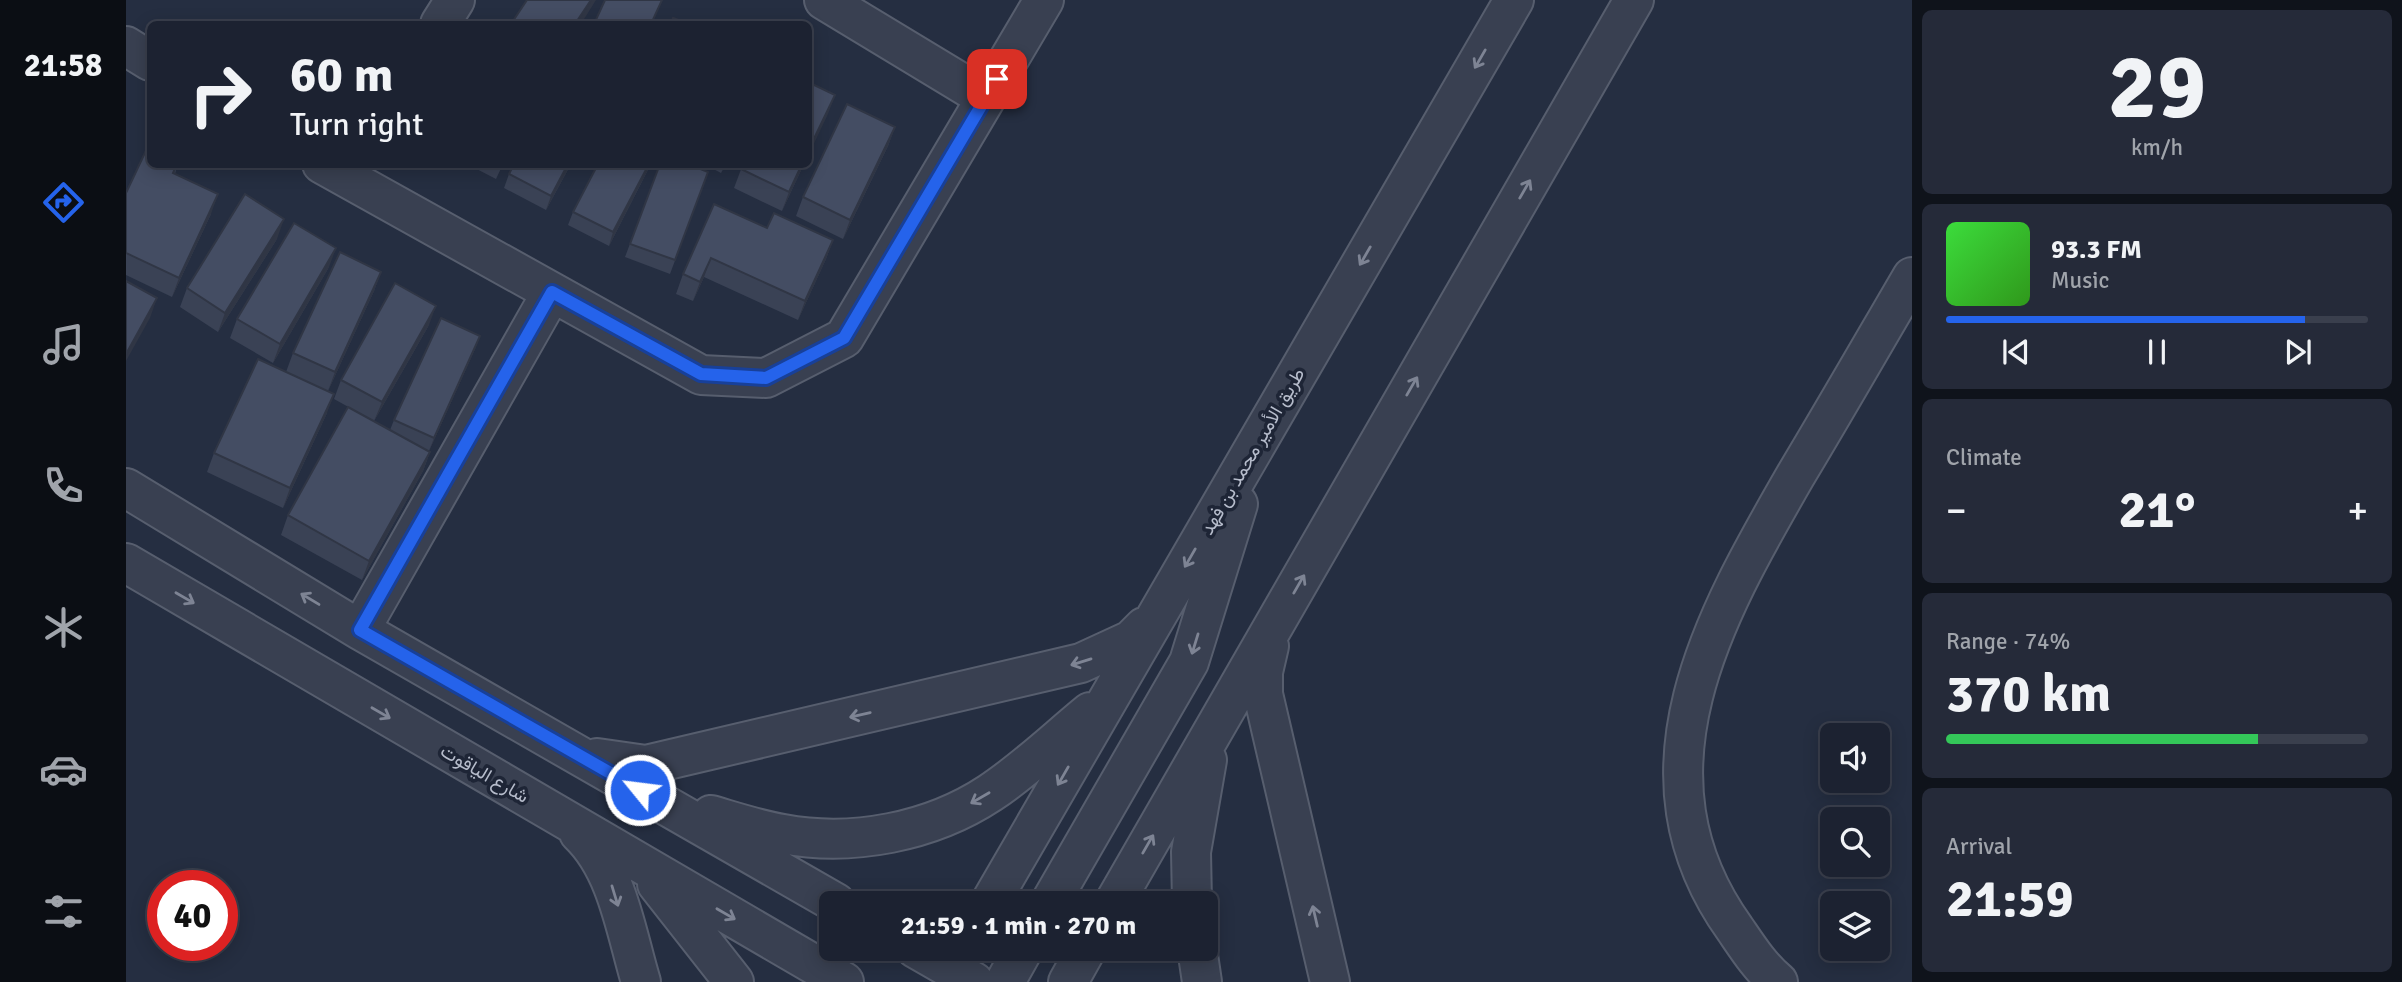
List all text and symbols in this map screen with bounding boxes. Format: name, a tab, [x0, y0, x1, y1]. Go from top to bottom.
text: 29	[2108, 31, 2206, 144]
text: 60 m	[290, 45, 393, 105]
text: 21:58	[24, 46, 102, 85]
icon: right	[175, 49, 266, 140]
pin	[967, 49, 1027, 109]
one-way arrow	[1472, 49, 1486, 69]
icon: arrive	[978, 60, 1016, 98]
text: Turn right	[290, 105, 423, 144]
text: km/h	[2131, 133, 2183, 162]
icon: directions	[39, 178, 88, 227]
one-way arrow	[1519, 179, 1532, 200]
text: 93.3 FM	[2051, 234, 2142, 266]
one-way arrow	[1358, 245, 1372, 265]
text: Music	[2051, 266, 2109, 295]
icon: music	[39, 320, 88, 369]
icon: previous	[1997, 333, 2035, 371]
icon: pause	[2138, 333, 2176, 371]
icon: next	[2279, 333, 2317, 371]
street label: طريق الأمير محمد بن فهد	[1195, 364, 1310, 539]
one-way arrow	[1405, 377, 1419, 397]
text: Climate	[1946, 443, 2022, 472]
icon: phone	[39, 461, 88, 510]
text: 21°	[2119, 478, 2195, 542]
text: −	[1946, 487, 1967, 534]
text: +	[2347, 487, 2368, 534]
one-way arrow	[1182, 548, 1196, 568]
one-way arrow	[1292, 574, 1306, 594]
one-way arrow	[174, 591, 194, 605]
one-way arrow	[300, 592, 320, 606]
icon: climate	[39, 603, 88, 652]
text: Range · 74%	[1946, 627, 2070, 656]
one-way arrow	[1187, 633, 1200, 655]
one-way arrow	[1071, 657, 1093, 670]
text: 370 km	[1946, 662, 2111, 726]
one-way arrow	[371, 706, 391, 720]
one-way arrow	[849, 709, 872, 722]
map controls	[1820, 723, 1890, 961]
button: sound	[1820, 723, 1890, 793]
street label: شارع الياقوت	[436, 739, 533, 809]
icon: car	[39, 745, 88, 794]
position arrow	[603, 753, 677, 827]
one-way arrow	[1056, 766, 1070, 786]
one-way arrow	[971, 792, 991, 806]
button: search	[1820, 807, 1890, 877]
text: Arrival	[1946, 832, 2012, 861]
one-way arrow	[1142, 834, 1155, 855]
text: 21:59	[1946, 867, 2074, 931]
speed limit sign: 40	[147, 870, 238, 961]
one-way arrow	[609, 885, 622, 907]
icon: filters	[39, 887, 88, 936]
button: layers	[1820, 891, 1890, 961]
one-way arrow	[1307, 905, 1320, 927]
one-way arrow	[715, 907, 735, 921]
text: 21:59 · 1 min · 270 m	[901, 910, 1136, 942]

